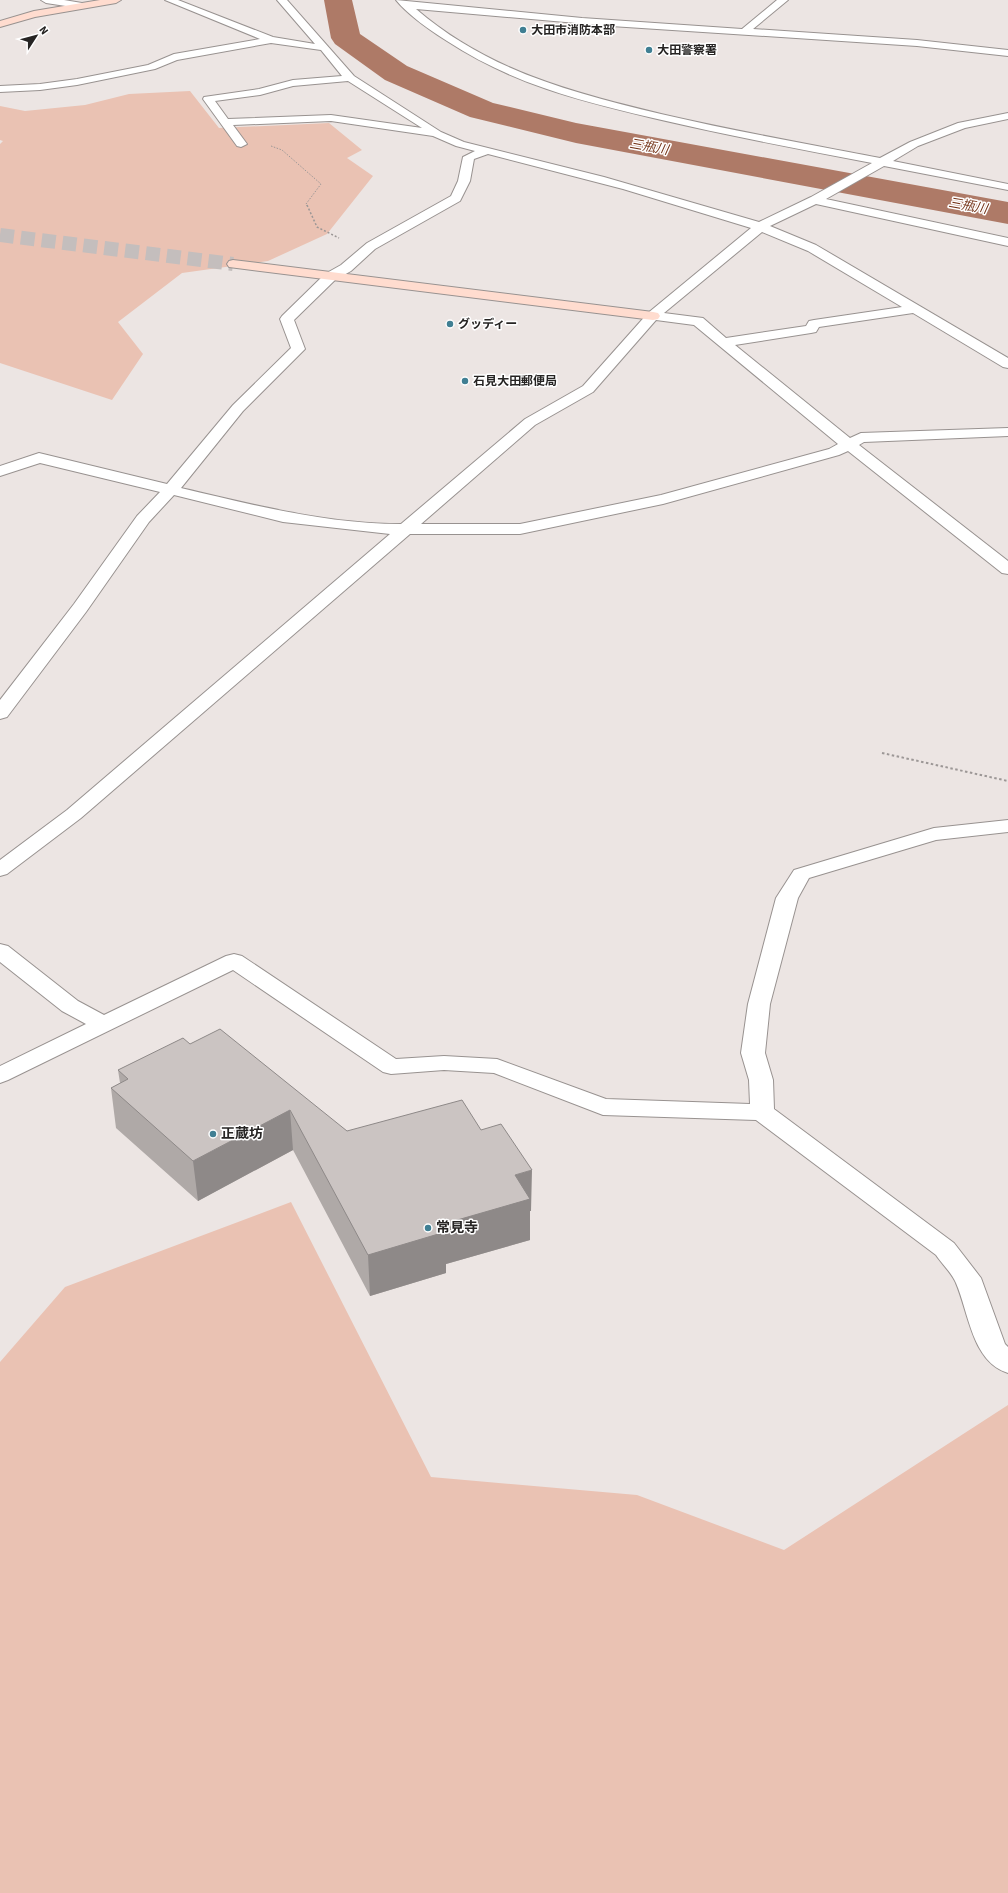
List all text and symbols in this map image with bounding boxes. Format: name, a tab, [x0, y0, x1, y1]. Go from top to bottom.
north arrow	[16, 16, 56, 56]
place label: 大田市消防本部	[531, 22, 615, 39]
text: N	[35, 23, 52, 38]
marker: 大田市消防本部	[518, 25, 528, 35]
place label: 大田警察署	[657, 42, 717, 59]
marker: 大田警察署	[644, 45, 654, 55]
water label: 三瓶川	[628, 135, 672, 160]
water label: 三瓶川	[947, 194, 991, 219]
place label: グッディー	[458, 316, 517, 333]
marker: グッディー	[445, 319, 455, 329]
place label: 石見大田郵便局	[473, 373, 557, 390]
marker: 石見大田郵便局	[460, 376, 470, 386]
place label: 正蔵坊	[221, 1124, 263, 1144]
marker: 正蔵坊	[208, 1129, 218, 1139]
place label: 常見寺	[436, 1218, 478, 1238]
marker: 常見寺	[423, 1223, 433, 1233]

